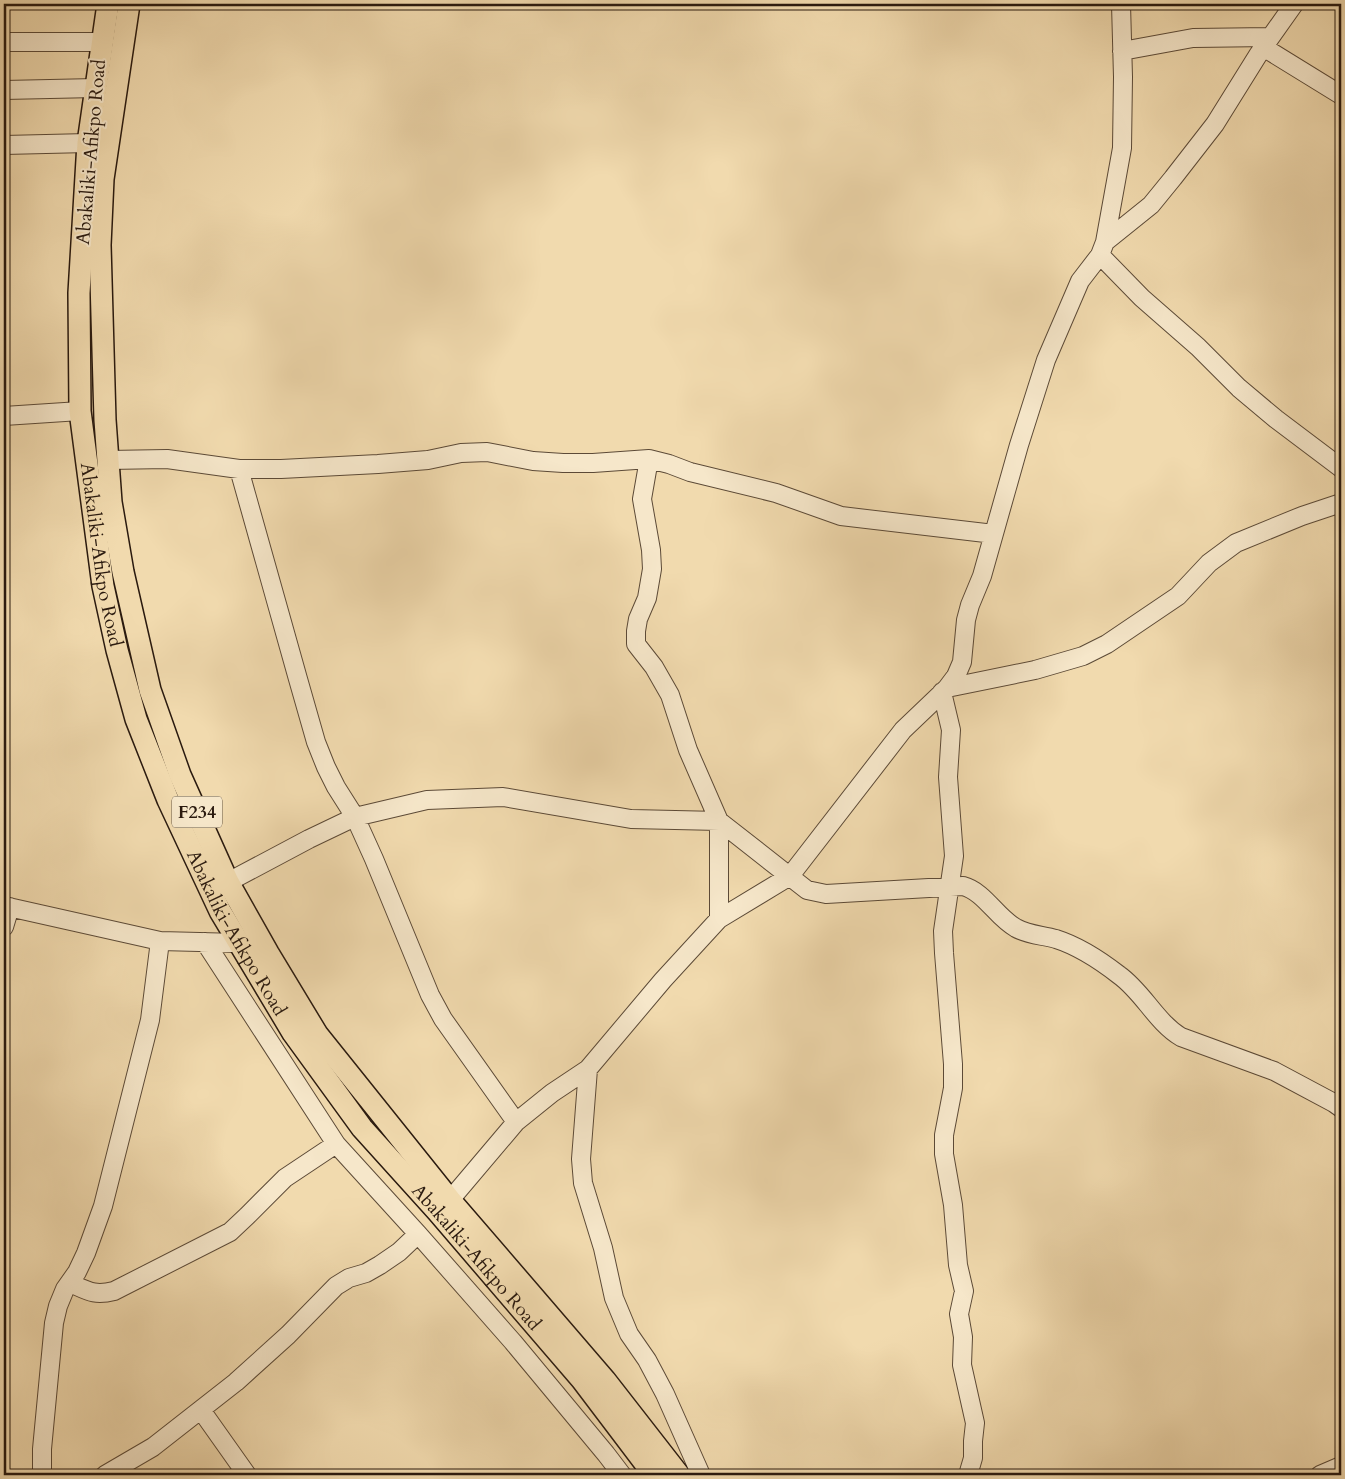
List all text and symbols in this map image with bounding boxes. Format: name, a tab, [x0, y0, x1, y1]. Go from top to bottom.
street label: Abakaliki-Afikpo Road	[70, 58, 112, 246]
street label: Abakaliki-Afikpo Road	[74, 461, 129, 649]
road number: F234	[172, 796, 222, 828]
street label: Abakaliki-Afikpo Road	[180, 846, 293, 1021]
street label: Abakaliki-Afikpo Road	[406, 1178, 547, 1336]

